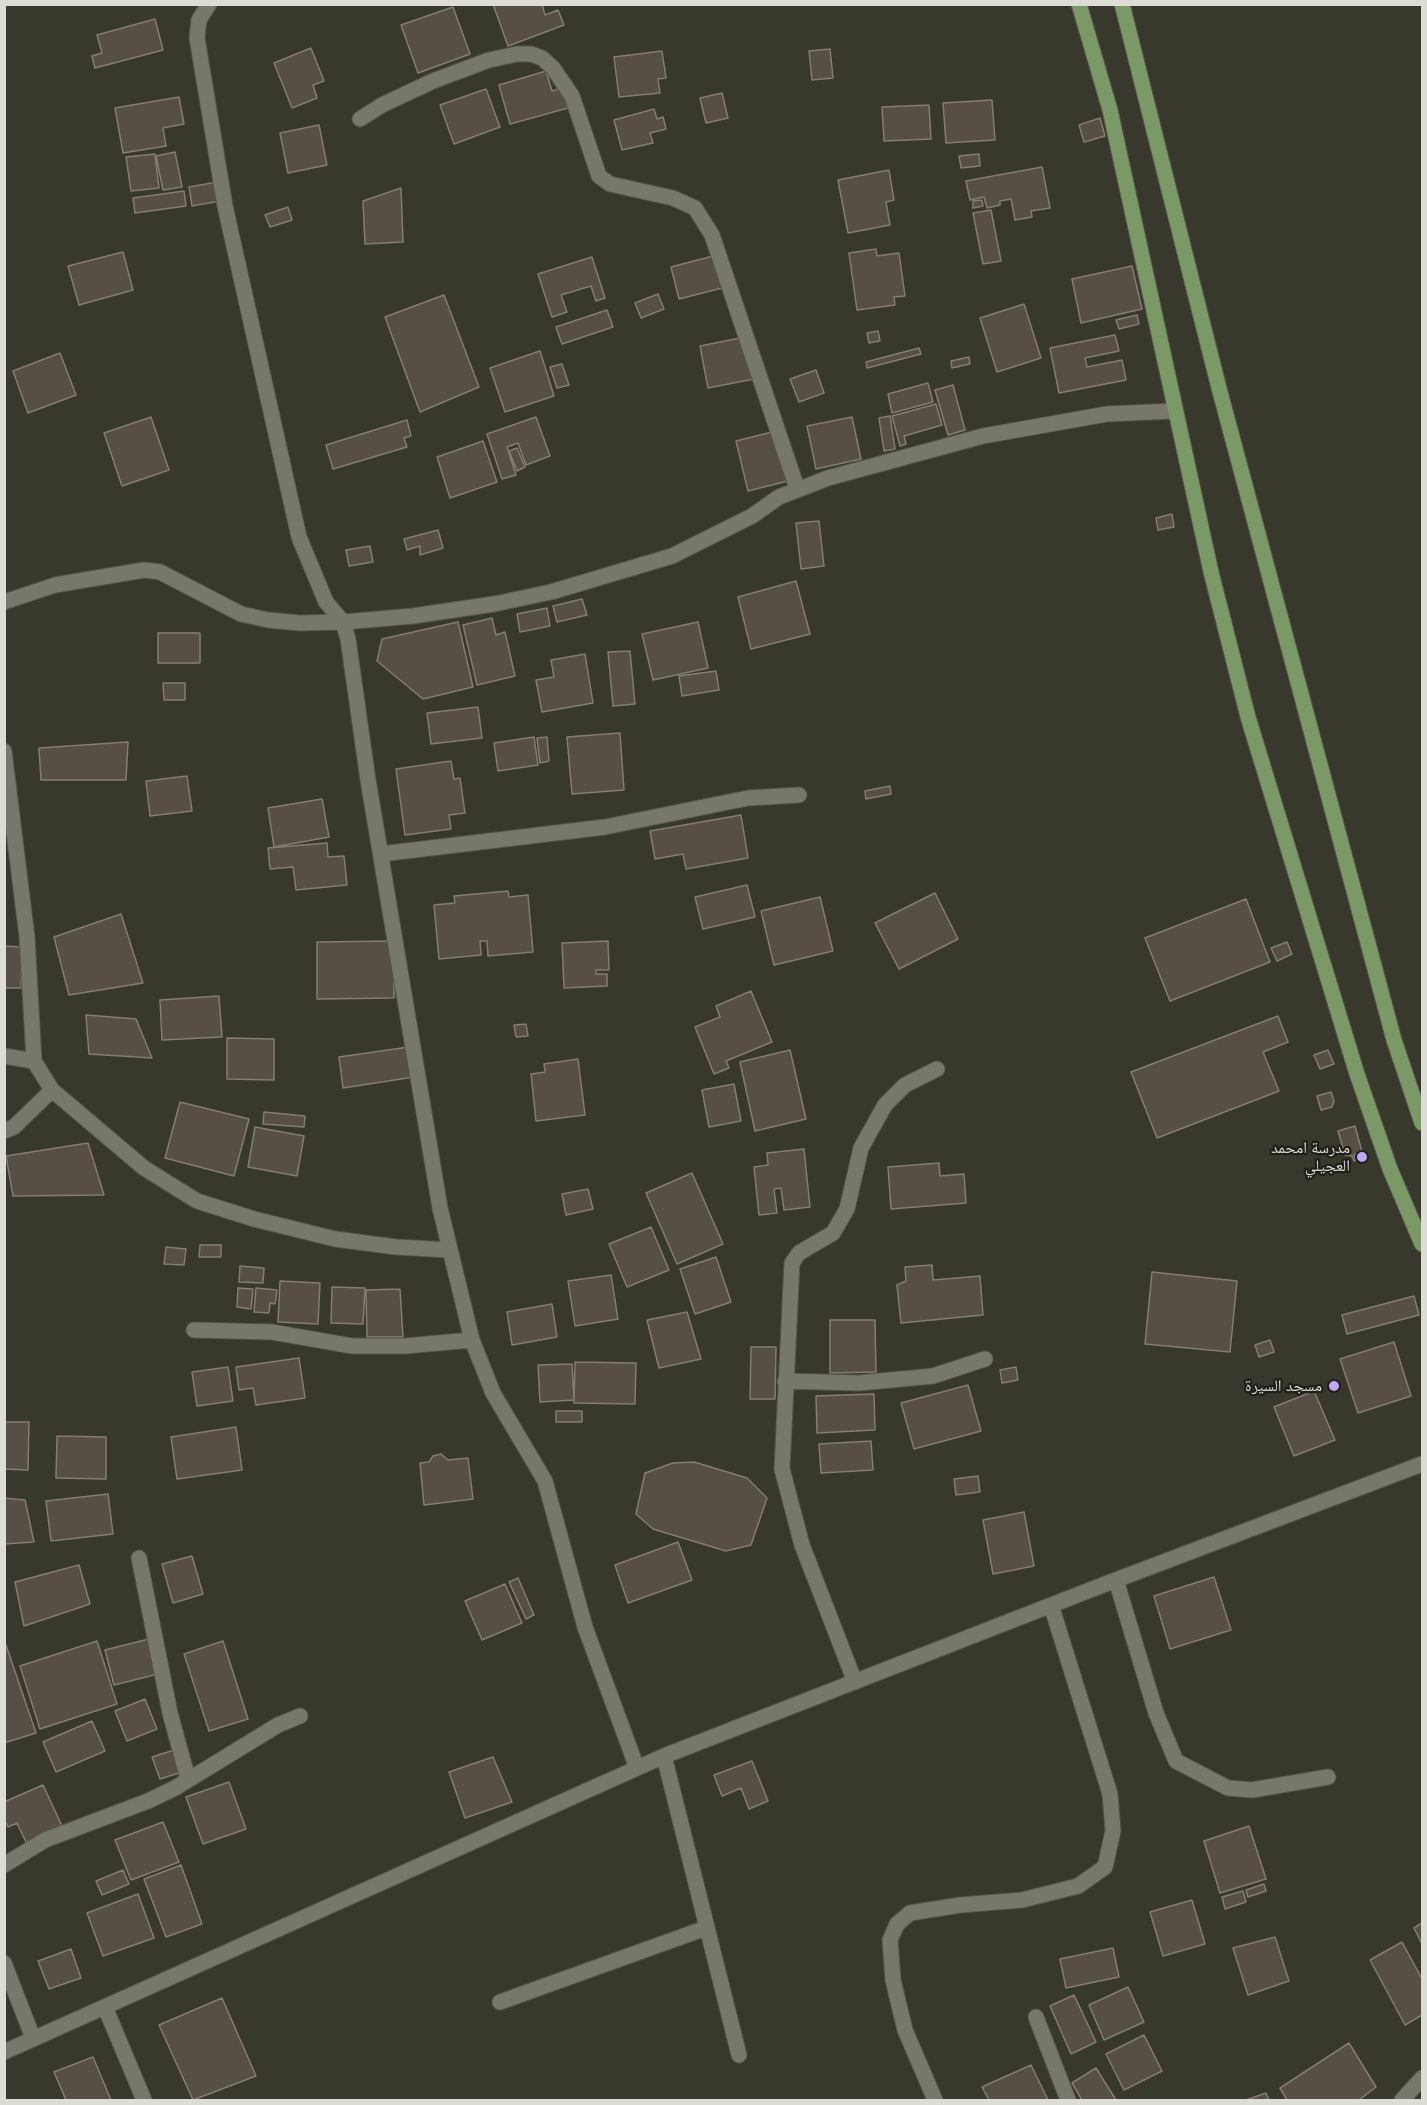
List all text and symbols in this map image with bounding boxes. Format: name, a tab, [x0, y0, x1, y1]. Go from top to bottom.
place label: مدرسة امحمد العجيلي	[1271, 1138, 1350, 1176]
marker: مدرسة امحمد العجيلي	[1355, 1150, 1369, 1164]
place label: مسجد السيرة	[1245, 1376, 1322, 1396]
marker: مسجد السيرة	[1327, 1379, 1341, 1393]

